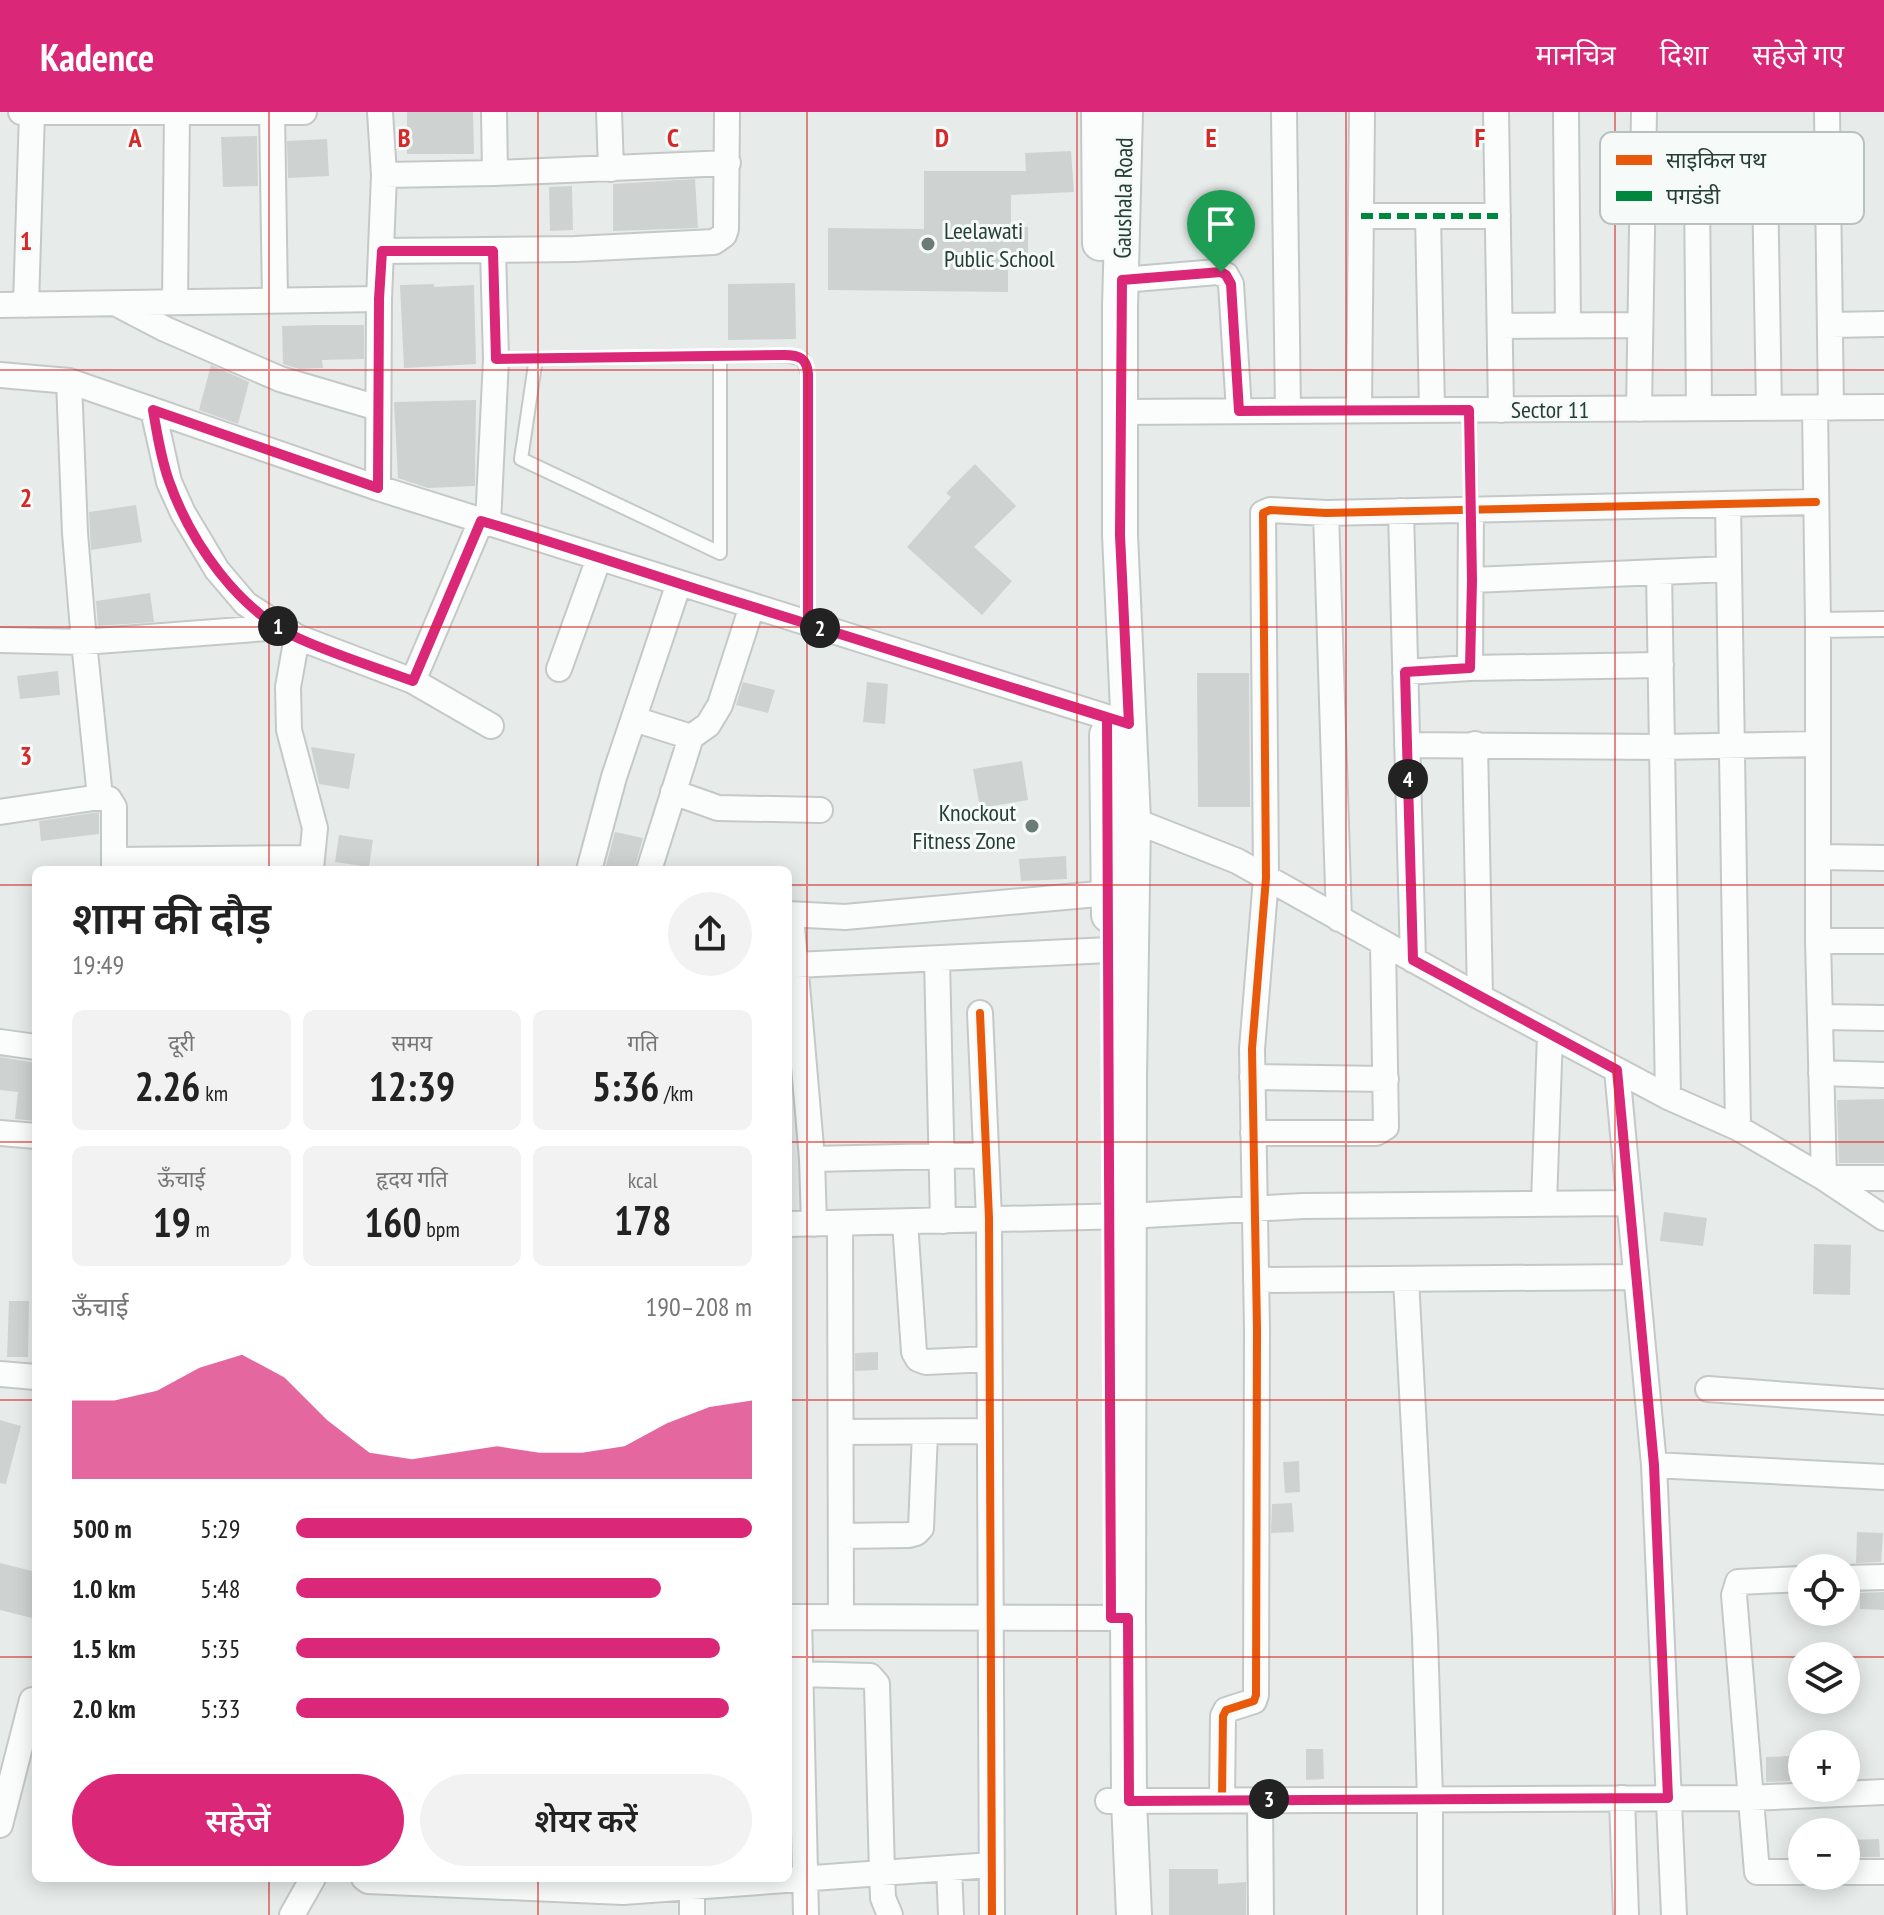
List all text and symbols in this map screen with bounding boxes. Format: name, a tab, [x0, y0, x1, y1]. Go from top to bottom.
text: Kadence	[40, 32, 154, 81]
text: मानचित्र	[1536, 36, 1616, 73]
text: दिशा	[1660, 36, 1708, 73]
text: सहेजे गए	[1752, 36, 1844, 73]
text: A	[127, 121, 142, 154]
text: B	[398, 121, 411, 154]
text: C	[667, 121, 679, 154]
text: D	[935, 121, 949, 154]
text: E	[1205, 121, 1217, 154]
text: F	[1475, 121, 1486, 154]
legend	[1600, 132, 1864, 224]
street label: Gaushala Road	[1106, 137, 1140, 259]
text: साइकिल पथ	[1666, 146, 1767, 174]
text: पगडंडी	[1666, 182, 1720, 210]
pin	[1187, 190, 1255, 272]
icon: arrive	[1199, 202, 1243, 246]
place label: Leelawati Public School	[944, 215, 1055, 274]
text: 1	[20, 224, 32, 257]
marker: Leelawati Public School	[919, 235, 937, 253]
street label: Sector 11	[1511, 394, 1589, 425]
text: 2	[20, 481, 32, 514]
pin: 1	[258, 606, 298, 646]
pin: 2	[800, 608, 840, 648]
text: 1	[273, 612, 283, 640]
text: 2	[815, 614, 825, 642]
text: 3	[20, 739, 32, 772]
pin: 4	[1388, 759, 1428, 799]
text: 4	[1403, 765, 1413, 793]
place label: Knockout Fitness Zone	[912, 797, 1016, 856]
marker: Knockout Fitness Zone	[1023, 817, 1041, 835]
text: शाम की दौड़	[72, 889, 271, 946]
button: share	[668, 892, 752, 976]
text: 19:49	[72, 948, 124, 981]
text: दूरी	[168, 1029, 195, 1057]
text: समय	[392, 1029, 432, 1057]
text: गति	[627, 1029, 658, 1057]
text: 2.26	[135, 1060, 200, 1112]
text: 12:39	[369, 1060, 455, 1112]
text: 5:36	[592, 1060, 659, 1112]
text: km	[200, 1079, 228, 1107]
text: /km	[659, 1079, 693, 1107]
text: ऊँचाई	[157, 1165, 205, 1193]
text: हृदय गति	[376, 1165, 448, 1193]
text: kcal	[628, 1166, 658, 1194]
text: 178	[614, 1194, 671, 1246]
text: 19	[153, 1196, 191, 1248]
text: 160	[364, 1196, 422, 1248]
text: m	[191, 1215, 210, 1243]
text: bpm	[422, 1215, 460, 1243]
text: ऊँचाई	[72, 1290, 128, 1323]
text: 190–208 m	[646, 1290, 752, 1323]
text: 500 m	[72, 1512, 132, 1545]
text: 5:29	[200, 1512, 240, 1545]
map controls	[1788, 1554, 1860, 1890]
button: locate	[1788, 1554, 1860, 1626]
text: 1.0 km	[72, 1572, 136, 1605]
text: 5:48	[200, 1572, 240, 1605]
text: 1.5 km	[72, 1632, 136, 1665]
text: 5:35	[200, 1632, 240, 1665]
button: layers	[1788, 1642, 1860, 1714]
text: 2.0 km	[72, 1692, 136, 1725]
text: 5:33	[200, 1692, 240, 1725]
button: +	[1788, 1730, 1860, 1802]
button: सहेजें	[72, 1774, 404, 1866]
button: शेयर करें	[420, 1774, 752, 1866]
pin: 3	[1249, 1779, 1289, 1819]
text: 3	[1264, 1785, 1274, 1813]
button: −	[1788, 1818, 1860, 1890]

